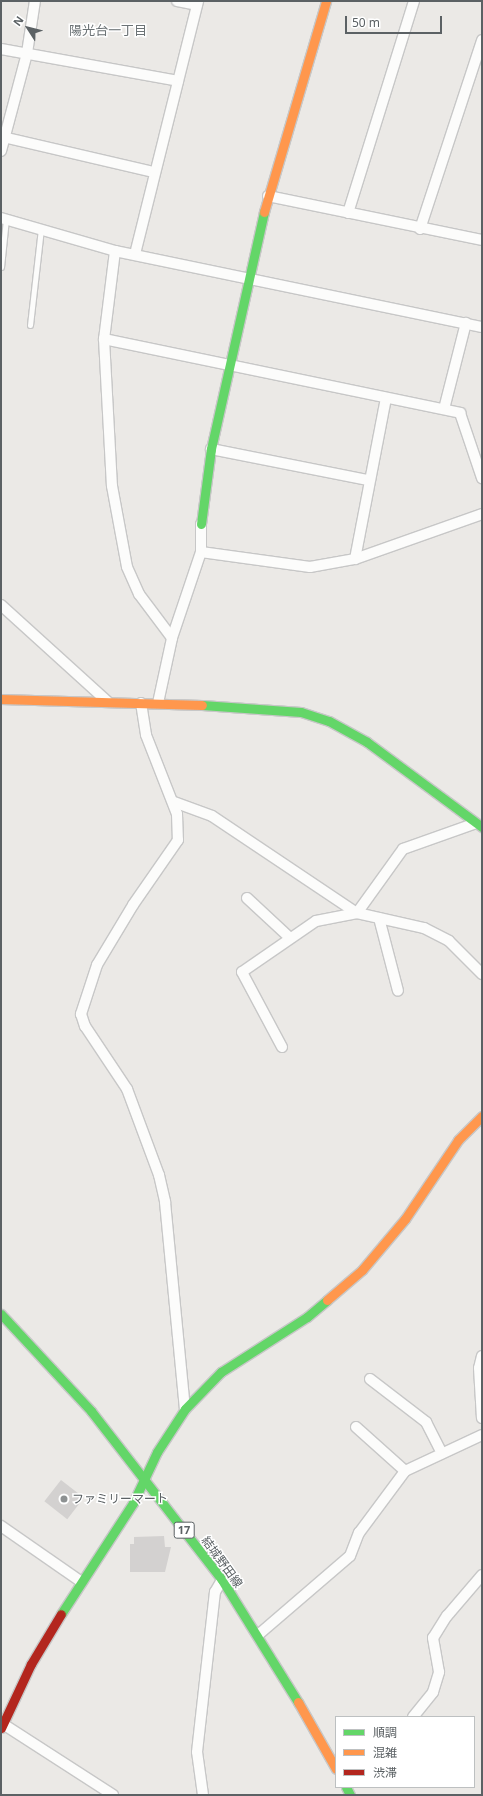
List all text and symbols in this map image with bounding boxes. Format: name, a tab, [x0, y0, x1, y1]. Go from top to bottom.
north arrow	[8, 8, 48, 48]
scale bar	[347, 8, 444, 34]
text: N	[9, 13, 27, 29]
text: 50 m	[352, 14, 380, 31]
district label: 陽光台一丁目	[69, 22, 147, 38]
place label: ファミリーマート	[72, 1492, 168, 1506]
marker: ファミリーマート	[59, 1494, 69, 1504]
road number: 17	[173, 1521, 195, 1539]
street label: 結城野田線	[199, 1533, 245, 1591]
legend	[335, 1716, 475, 1788]
text: 順調	[373, 1724, 397, 1741]
text: 混雑	[373, 1744, 397, 1761]
text: 渋滞	[373, 1764, 397, 1781]

